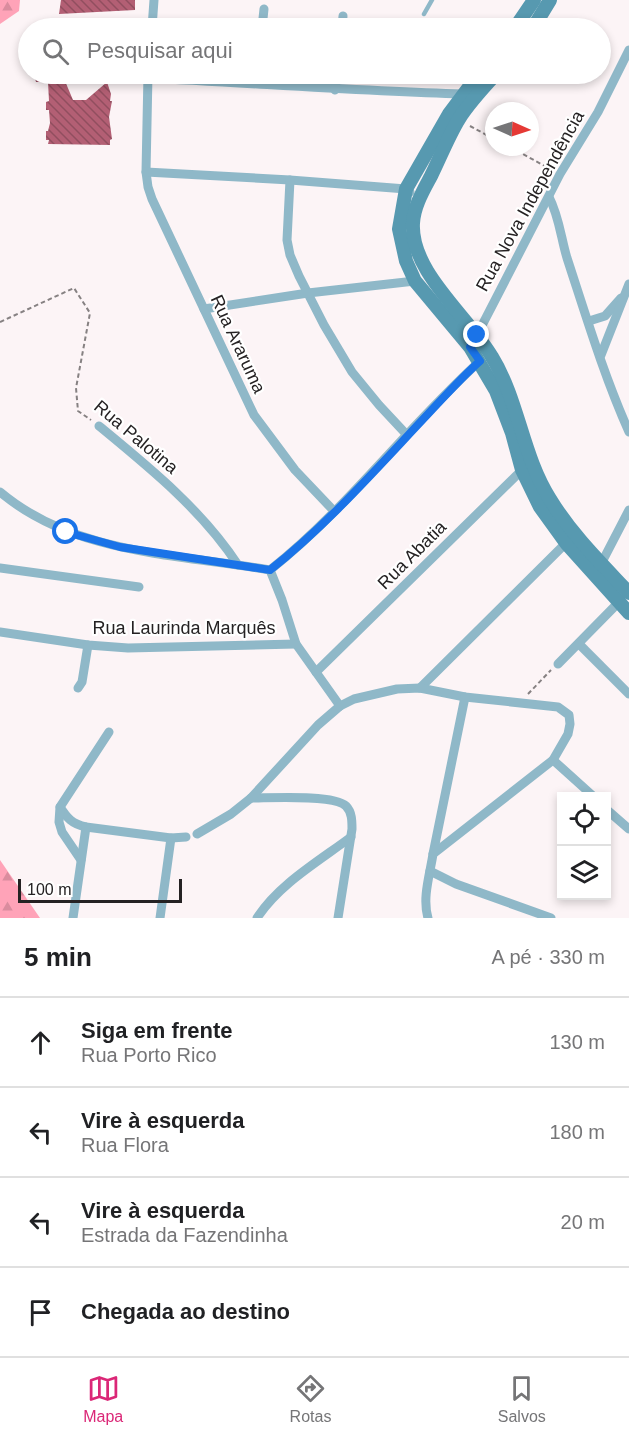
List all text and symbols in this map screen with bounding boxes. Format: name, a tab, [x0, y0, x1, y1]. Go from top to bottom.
search box	[18, 18, 611, 84]
icon: search	[39, 35, 72, 68]
text: Pesquisar aqui	[87, 38, 233, 63]
north arrow	[485, 102, 539, 156]
street label: Rua Nova Independência	[472, 106, 588, 295]
street label: Rua Araruma	[207, 292, 270, 397]
route end	[463, 321, 489, 347]
street label: Rua Palotina	[90, 396, 183, 478]
street label: Rua Abatia	[374, 516, 451, 593]
route start	[52, 518, 78, 544]
street label: Rua Laurinda Marquês	[92, 618, 276, 638]
map controls	[557, 792, 611, 900]
button: locate	[557, 792, 611, 846]
button: layers	[557, 846, 611, 900]
scale bar	[18, 876, 182, 904]
text: 100 m	[27, 881, 71, 898]
text: 5 min	[24, 942, 92, 972]
text: A pé · 330 m	[492, 946, 605, 968]
text: Siga em frente	[81, 1018, 233, 1043]
icon: ahead	[24, 1026, 57, 1059]
text: 130 m	[549, 1031, 605, 1053]
text: Rua Porto Rico	[81, 1044, 217, 1066]
text: Vire à esquerda	[81, 1108, 244, 1133]
icon: left	[24, 1116, 57, 1149]
text: 180 m	[549, 1121, 605, 1143]
text: Rua Flora	[81, 1134, 169, 1156]
text: Vire à esquerda	[81, 1198, 244, 1223]
icon: left	[24, 1206, 57, 1239]
text: 20 m	[561, 1211, 605, 1233]
text: Estrada da Fazendinha	[81, 1224, 288, 1246]
icon: arrive	[24, 1296, 57, 1329]
text: Chegada ao destino	[81, 1299, 290, 1324]
tab: Mapa	[83, 1372, 123, 1426]
tab: Rotas	[290, 1372, 331, 1426]
tab: Salvos	[498, 1372, 546, 1426]

